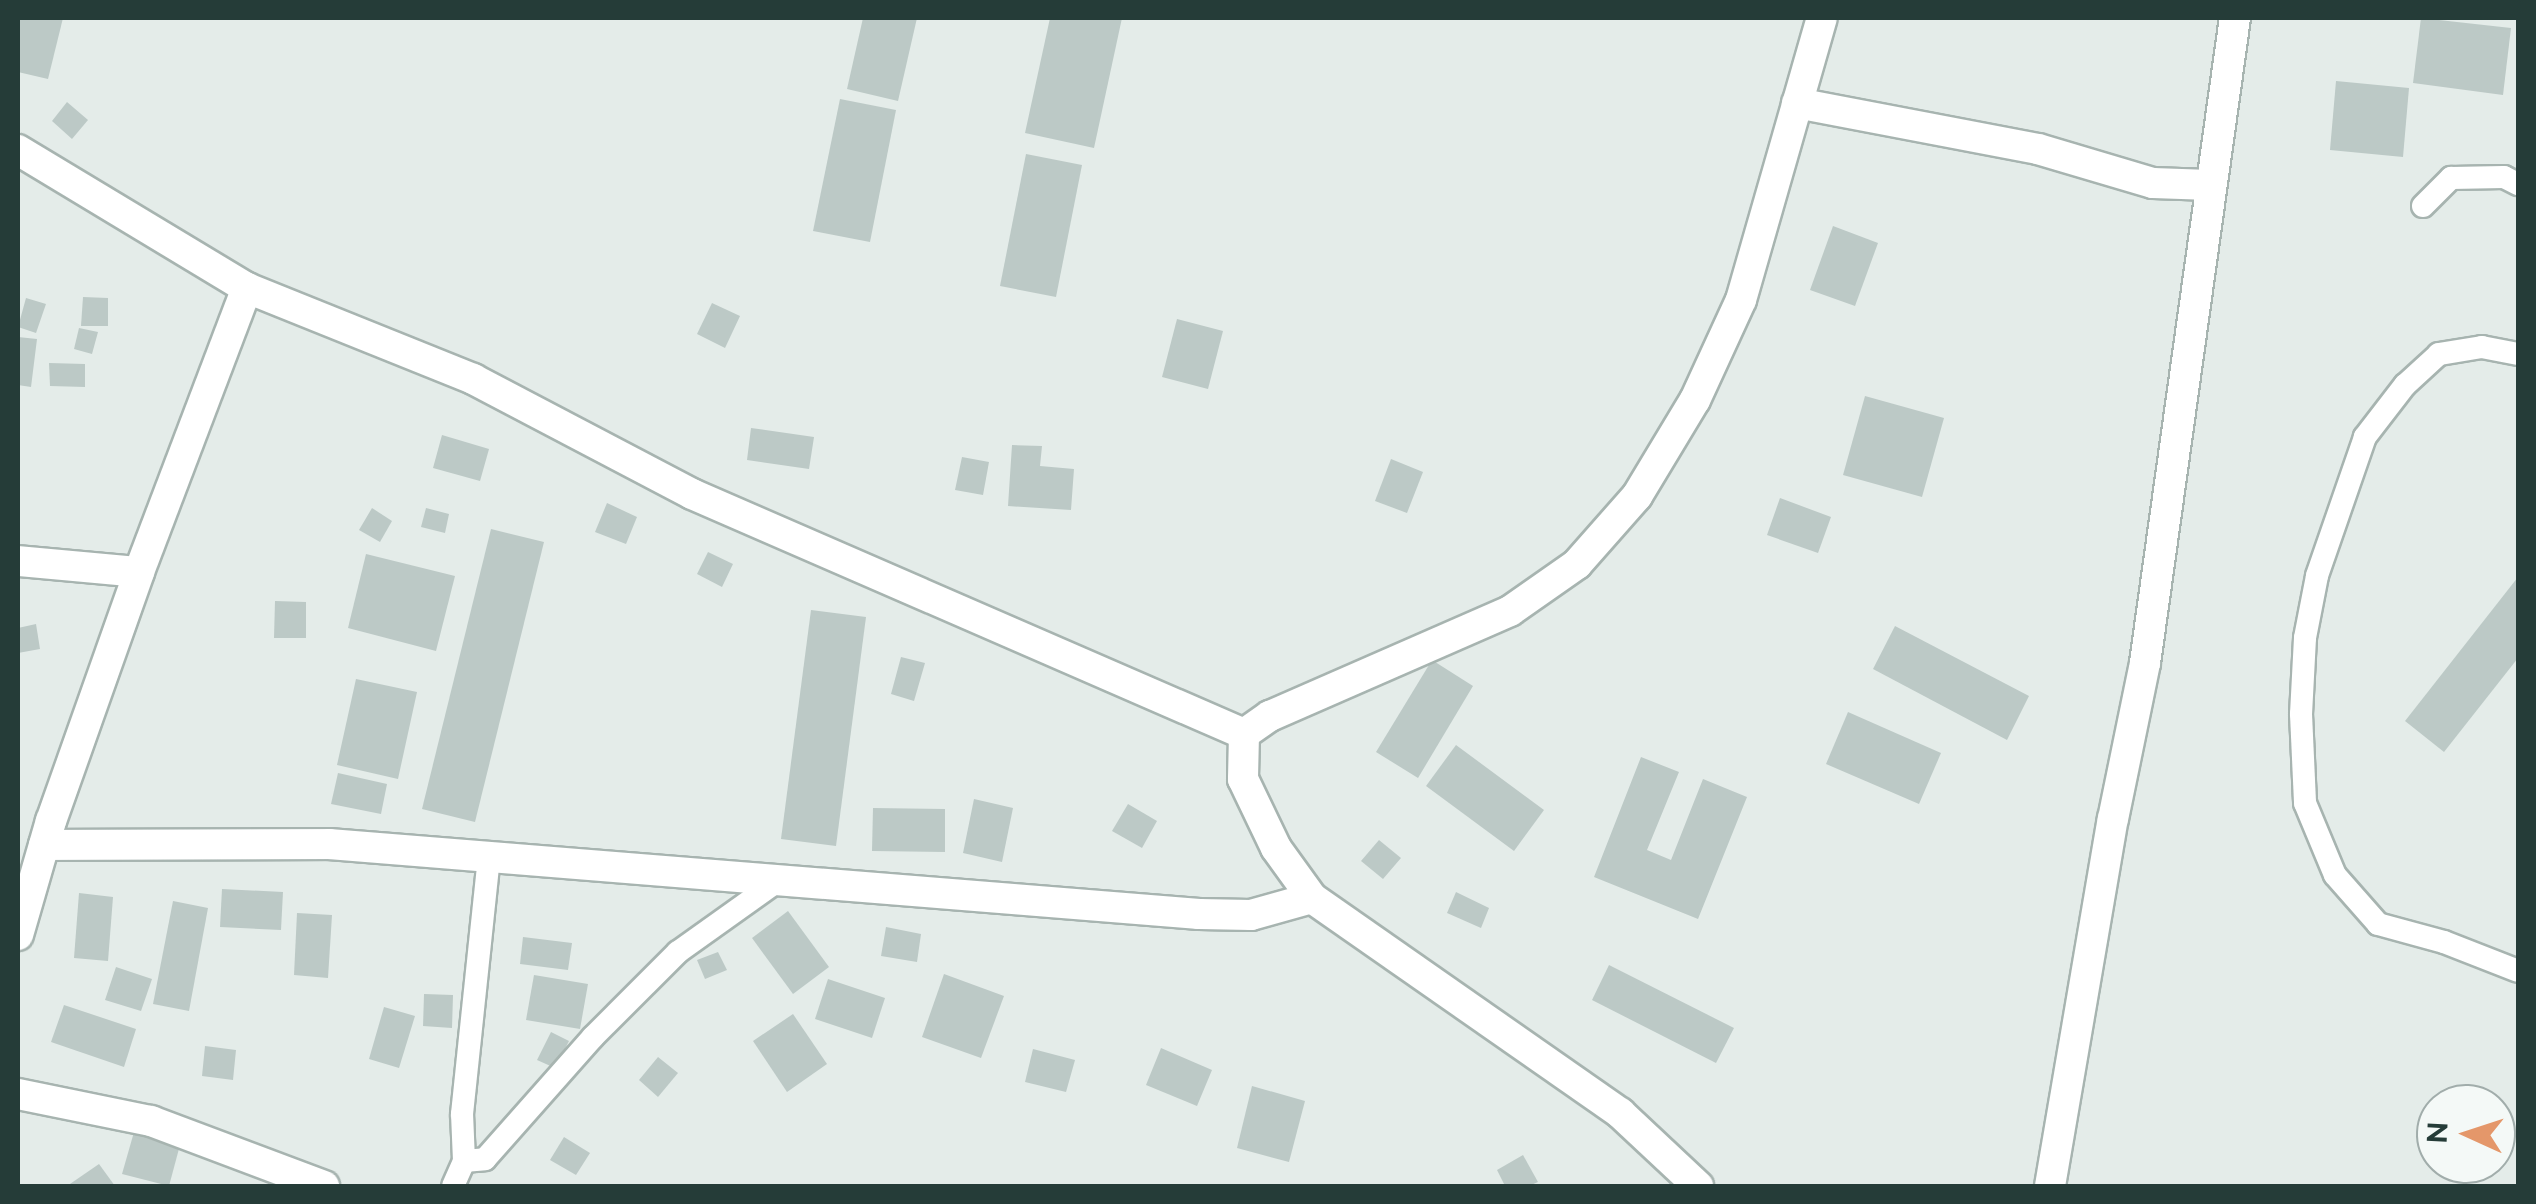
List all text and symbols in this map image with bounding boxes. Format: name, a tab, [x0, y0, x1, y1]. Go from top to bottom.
north arrow	[2416, 1084, 2516, 1184]
text: N	[2421, 1121, 2455, 1144]

